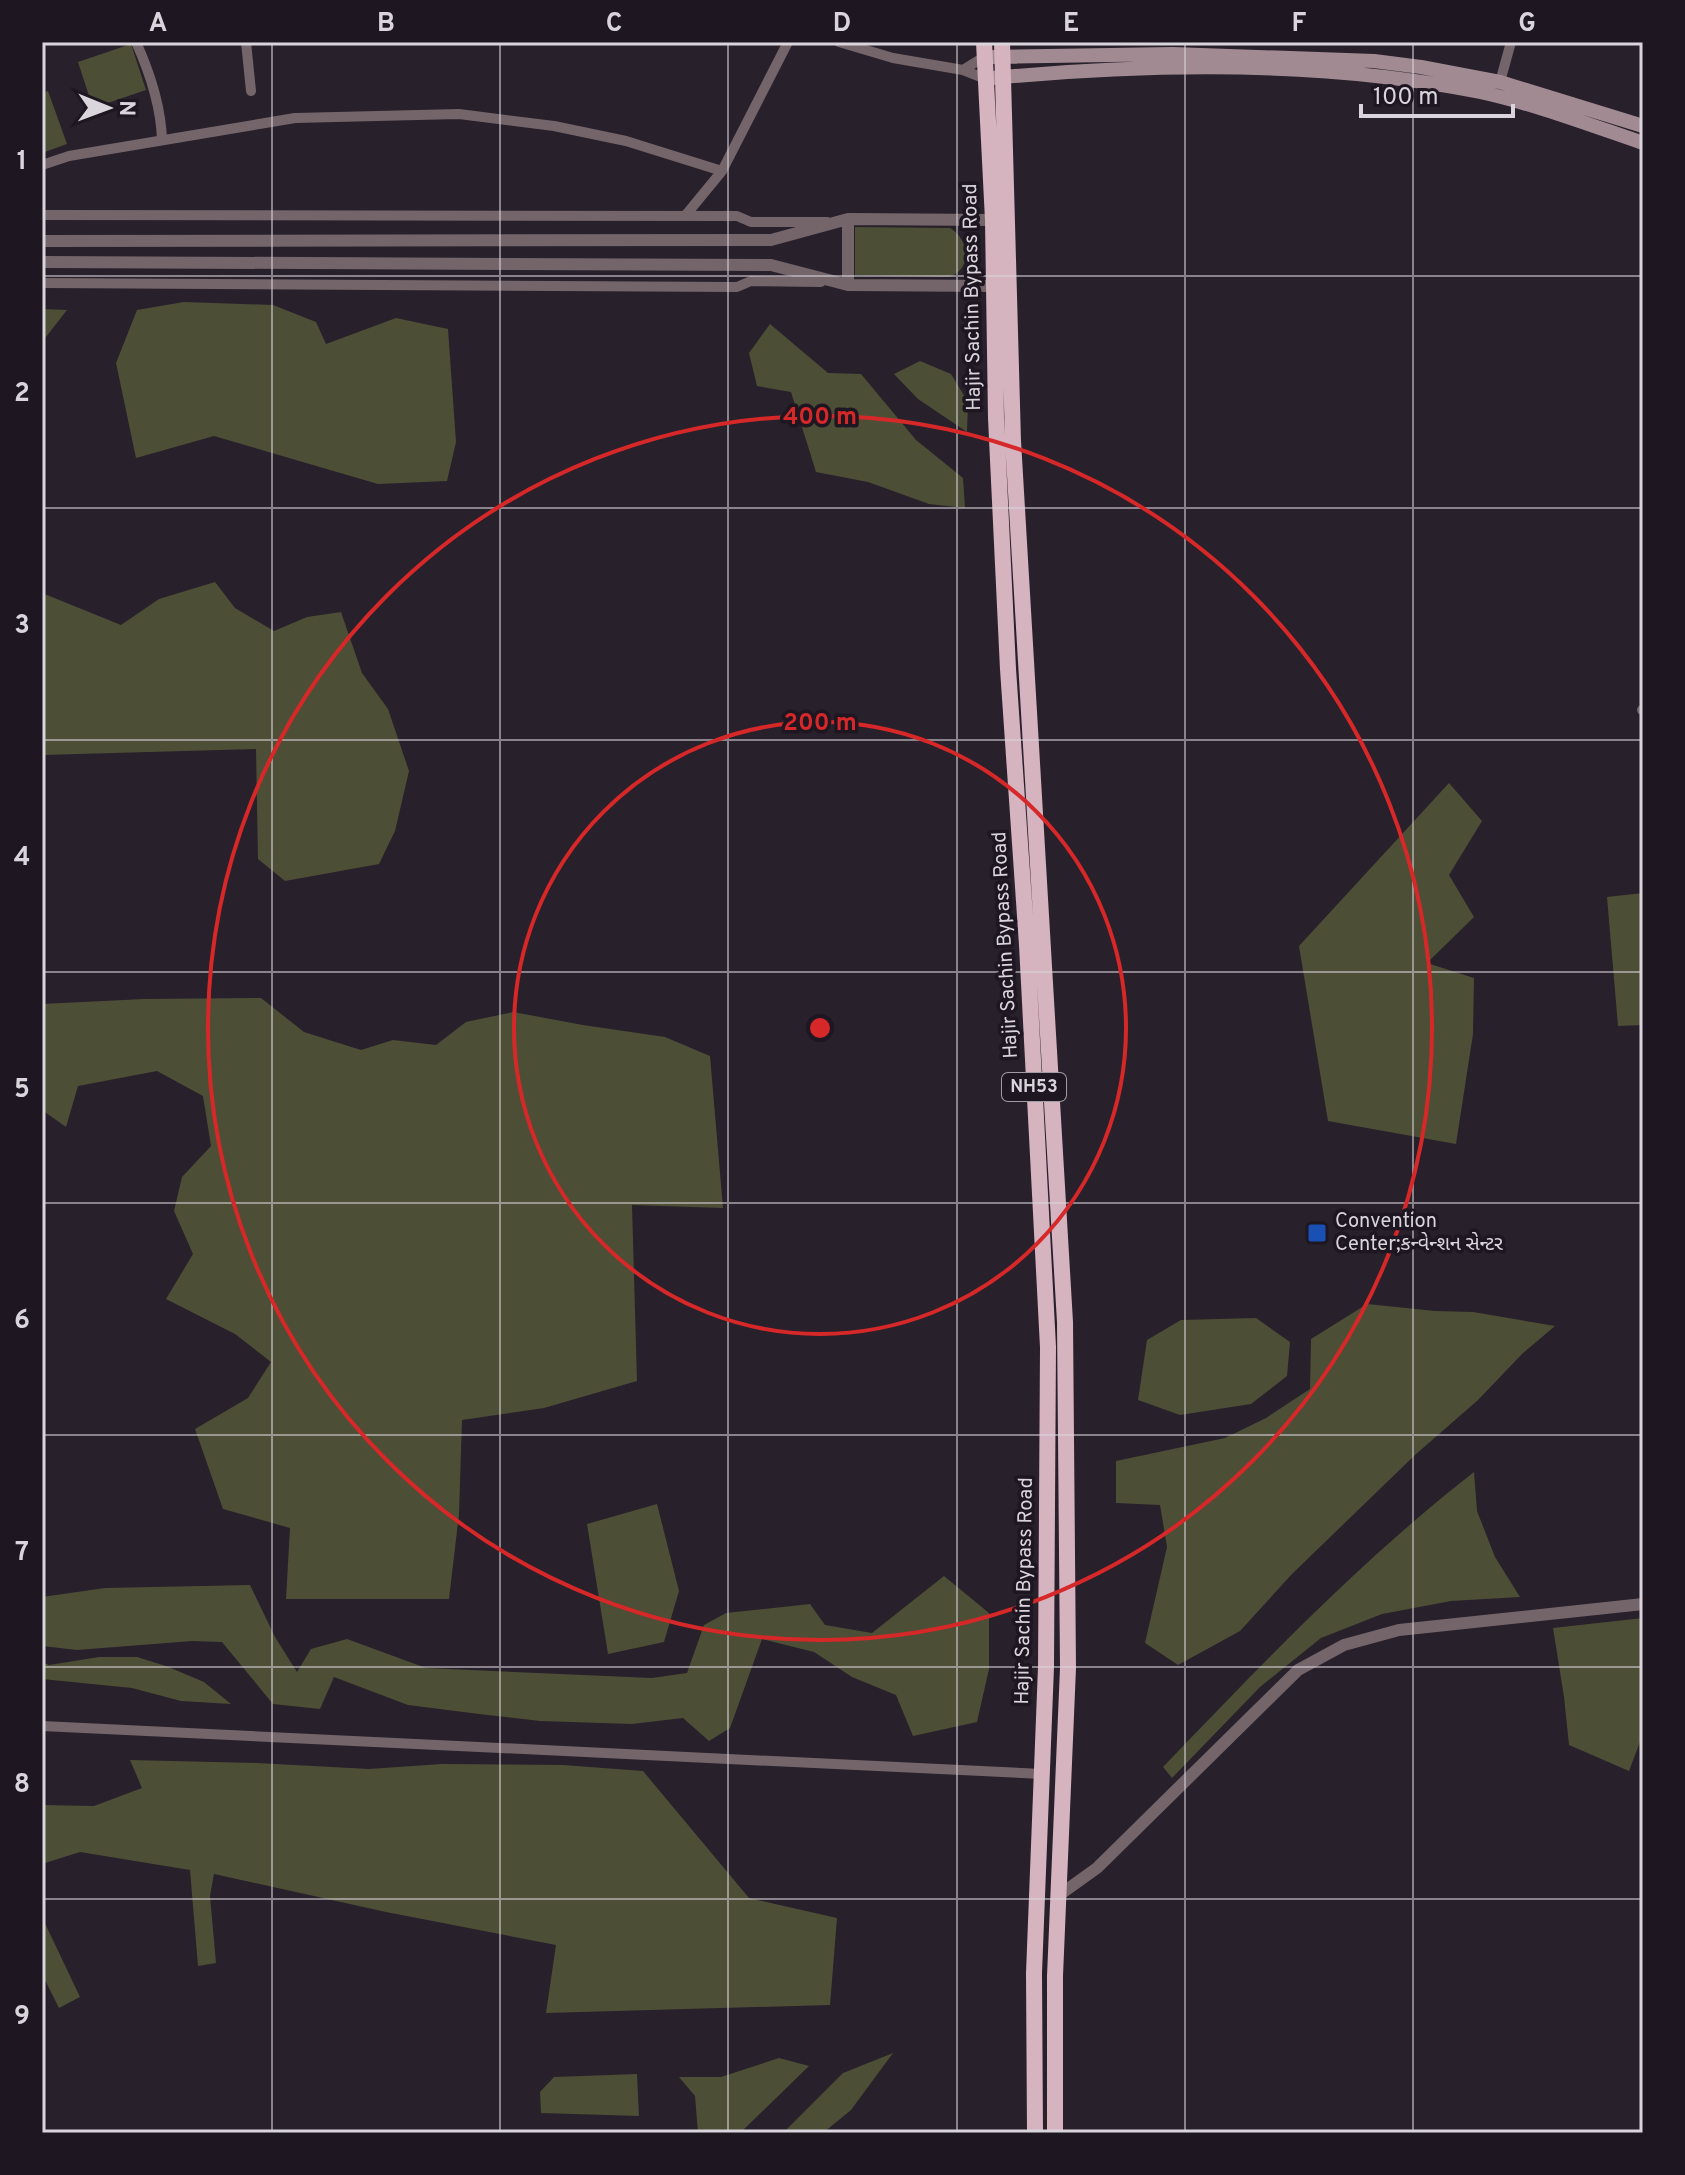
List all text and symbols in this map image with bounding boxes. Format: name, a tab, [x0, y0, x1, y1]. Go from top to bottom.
text: A	[149, 8, 167, 41]
text: B	[377, 8, 395, 41]
text: C	[606, 8, 622, 41]
text: D	[833, 8, 851, 41]
text: E	[1063, 8, 1079, 41]
text: F	[1292, 8, 1307, 41]
text: G	[1518, 8, 1536, 41]
north arrow	[68, 68, 148, 148]
scale bar	[1361, 68, 1513, 118]
text: 100 m	[1373, 83, 1439, 113]
text: N	[112, 100, 139, 116]
text: 1	[17, 146, 27, 179]
street label: Hajir Sachin Bypass Road	[958, 183, 988, 411]
text: 2	[14, 378, 30, 411]
text: 400 m	[783, 403, 857, 433]
text: 3	[14, 610, 30, 643]
text: 200 m	[783, 709, 857, 739]
street label: Hajir Sachin Bypass Road	[987, 831, 1025, 1059]
text: 4	[14, 842, 30, 875]
centre of rings	[806, 1014, 834, 1042]
road number: NH53	[1002, 1073, 1066, 1101]
text: 5	[14, 1074, 30, 1107]
place label: Convention Center;કન્વેન્શન સેન્ટર	[1335, 1209, 1503, 1258]
marker: Convention Center;કન્વેન્શન સેન્ટર	[1306, 1222, 1328, 1244]
text: 6	[14, 1305, 30, 1338]
street label: Hajir Sachin Bypass Road	[1010, 1477, 1040, 1705]
text: 7	[15, 1537, 29, 1570]
text: 8	[14, 1769, 30, 1802]
text: 9	[14, 2001, 30, 2034]

